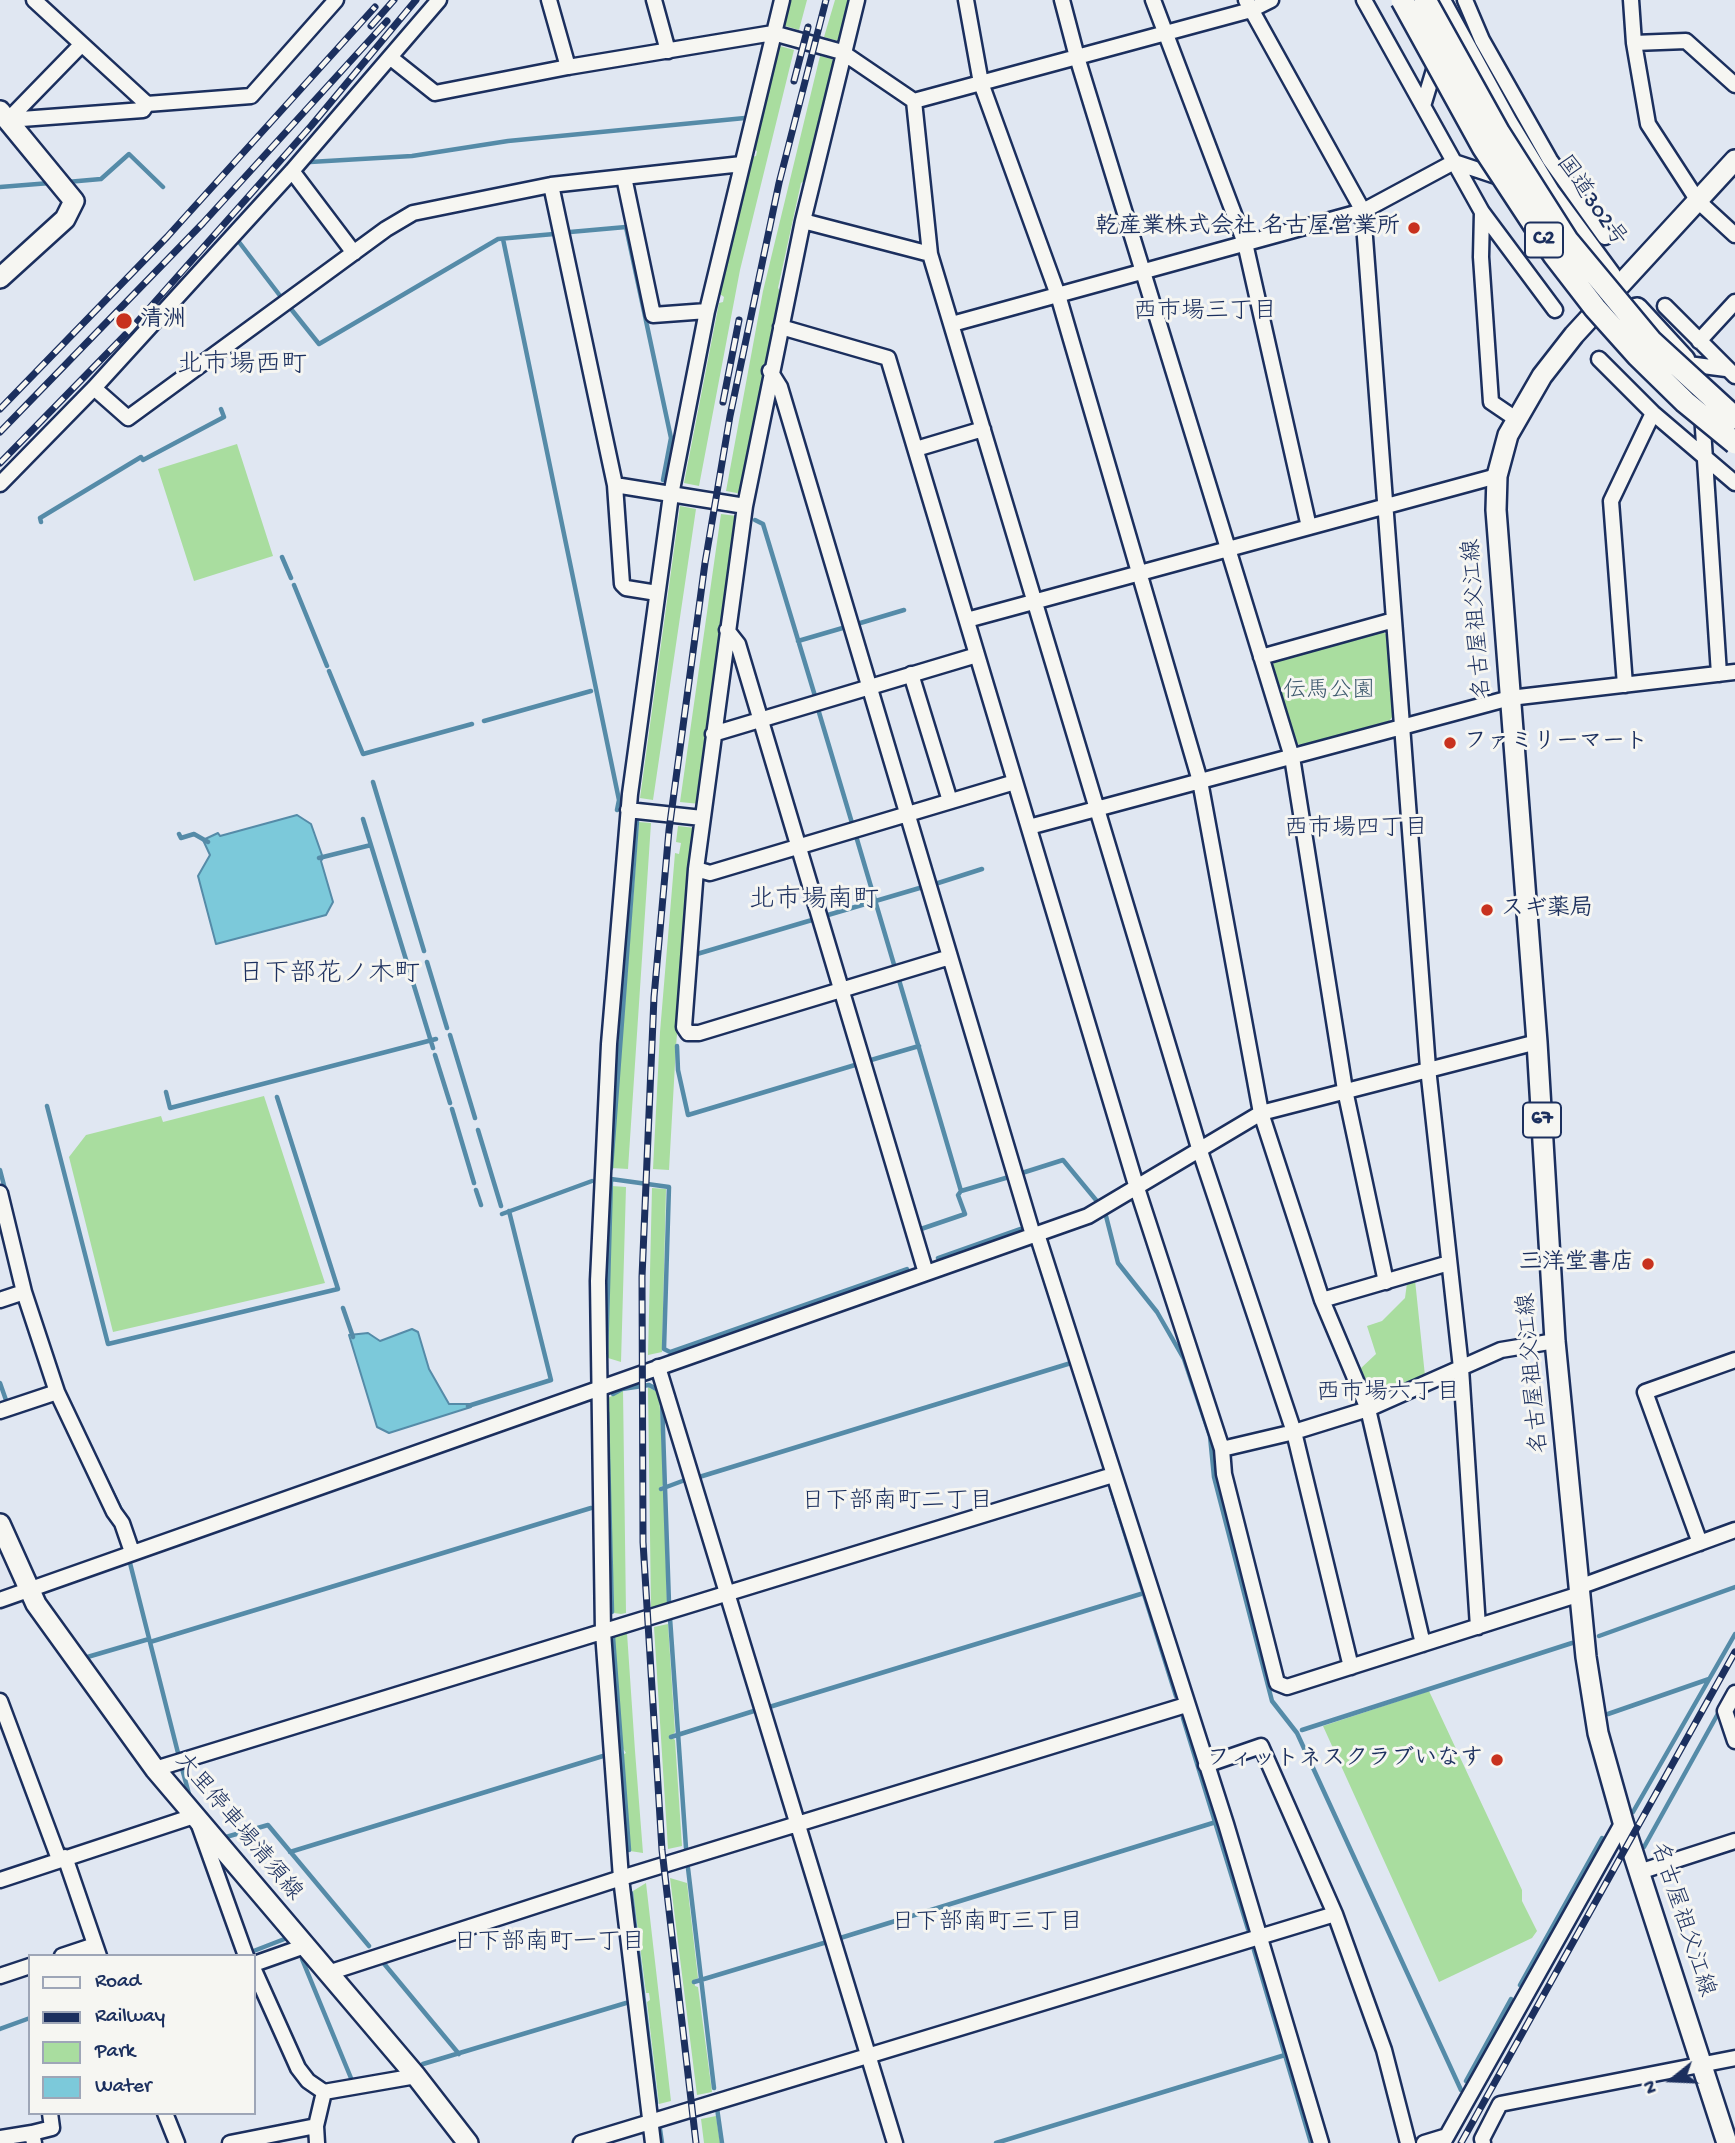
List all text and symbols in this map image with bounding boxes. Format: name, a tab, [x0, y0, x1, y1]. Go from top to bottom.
street label: 国道302号	[1549, 151, 1631, 253]
place label: 乾産業株式会社 名古屋営業所	[1096, 214, 1400, 242]
marker: 乾産業株式会社 名古屋営業所	[1406, 220, 1422, 236]
road number: C2	[1525, 222, 1563, 258]
district label: 西市場三丁目	[1133, 299, 1277, 327]
place label: 清洲	[140, 307, 186, 335]
marker: 清洲	[114, 311, 134, 331]
district label: 北市場西町	[177, 351, 307, 383]
street label: 名古屋祖父江線	[1460, 538, 1498, 700]
park label: 伝馬公園	[1283, 678, 1375, 706]
place label: ファミリーマート	[1464, 729, 1648, 757]
marker: ファミリーマート	[1442, 735, 1458, 751]
district label: 西市場四丁目	[1284, 816, 1428, 844]
district label: 北市場南町	[749, 886, 879, 918]
place label: スギ薬局	[1501, 896, 1593, 924]
marker: スギ薬局	[1479, 902, 1495, 918]
district label: 日下部花ノ木町	[238, 960, 420, 992]
road number: 67	[1523, 1102, 1561, 1138]
place label: 三洋堂書店	[1519, 1250, 1634, 1278]
marker: 三洋堂書店	[1640, 1256, 1656, 1272]
street label: 名古屋祖父江線	[1514, 1292, 1556, 1454]
district label: 西市場六丁目	[1316, 1380, 1460, 1408]
district label: 日下部南町二丁目	[801, 1489, 993, 1517]
place label: フィットネスクラブいなす	[1207, 1746, 1483, 1774]
street label: 大里停車場清須線	[167, 1749, 307, 1907]
marker: フィットネスクラブいなす	[1489, 1752, 1505, 1768]
street label: 名古屋祖父江線	[1643, 1839, 1719, 2001]
district label: 日下部南町三丁目	[891, 1910, 1083, 1938]
district label: 日下部南町一丁目	[453, 1930, 645, 1958]
legend	[28, 1954, 256, 2115]
text: Road	[95, 1970, 141, 1995]
text: Railway	[95, 2005, 165, 2030]
text: Park	[95, 2040, 135, 2065]
north arrow	[1637, 2045, 1707, 2115]
text: Water	[95, 2075, 151, 2100]
text: N	[1639, 2077, 1664, 2096]

